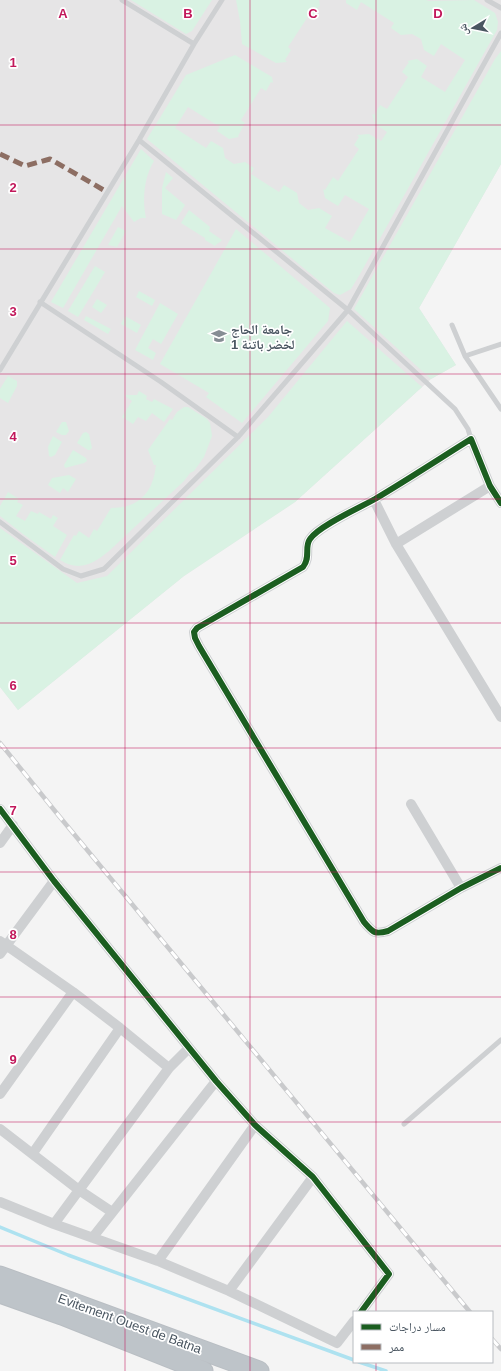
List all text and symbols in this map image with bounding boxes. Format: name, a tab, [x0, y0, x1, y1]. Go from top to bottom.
text: A	[58, 6, 68, 21]
text: B	[183, 6, 193, 21]
text: C	[308, 6, 318, 21]
text: D	[433, 6, 443, 21]
north arrow	[453, 8, 493, 48]
text: ش	[456, 22, 472, 37]
text: 1	[9, 55, 17, 70]
text: 2	[9, 180, 17, 195]
text: 3	[9, 304, 17, 319]
place label: جامعة الحاج لخضر باتنة 1	[231, 322, 295, 352]
school or university icon: جامعة الحاج لخضر باتنة 1	[210, 327, 228, 345]
text: 4	[9, 429, 17, 444]
text: 5	[9, 553, 17, 568]
text: 6	[9, 678, 17, 693]
text: 7	[9, 803, 17, 818]
text: 8	[9, 927, 17, 942]
text: 9	[9, 1052, 17, 1067]
street label: Evitement Ouest de Batna	[56, 1290, 204, 1357]
legend	[353, 1311, 493, 1363]
text: مسار دراجات	[389, 1320, 446, 1334]
text: ممر	[388, 1340, 404, 1354]

